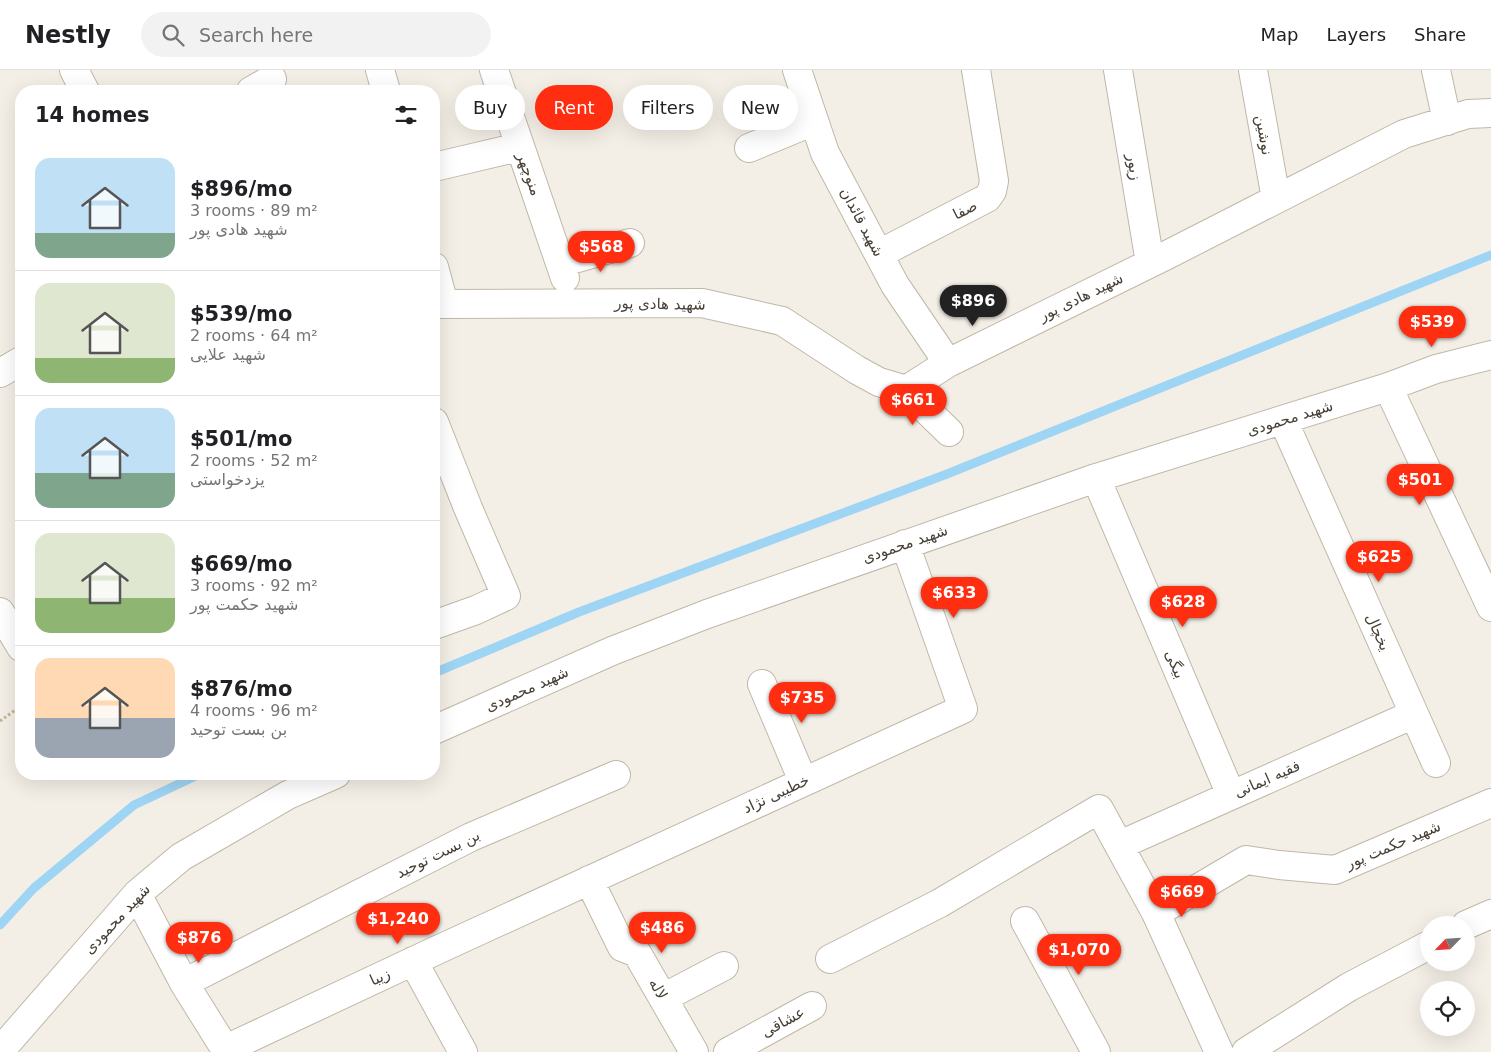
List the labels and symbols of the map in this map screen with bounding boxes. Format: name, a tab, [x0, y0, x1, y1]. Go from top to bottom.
street label: نوشین	[1252, 114, 1276, 156]
street label: منوچهر	[513, 149, 545, 198]
street label: زیور	[1123, 152, 1145, 181]
street label: شهید قائدان	[836, 184, 888, 260]
street label: صفا	[950, 196, 980, 224]
pin: $568	[571, 230, 631, 273]
street label: شهید هادی پور	[1035, 269, 1127, 326]
pin: $896	[943, 284, 1003, 327]
street label: شهید هادی پور	[613, 294, 706, 315]
pin: $539	[1402, 306, 1462, 348]
pin: $661	[883, 384, 943, 426]
street label: شهید محمودی	[1245, 396, 1335, 440]
pin: $501	[1390, 464, 1450, 506]
street label: شهید محمودی	[860, 521, 950, 567]
pin: $625	[1349, 540, 1409, 583]
pin: $633	[924, 576, 984, 619]
pin: $628	[1153, 586, 1213, 628]
street label: یخچال	[1362, 611, 1394, 653]
street label: بیگی	[1161, 647, 1189, 681]
street label: شهید محمودی	[483, 663, 571, 715]
pin: $735	[772, 682, 832, 724]
street label: فقیه ایمانی	[1231, 756, 1303, 802]
street label: خطیبی نژاد	[740, 771, 812, 817]
street label: شهید حکمت پور	[1342, 817, 1444, 874]
street label: بن بست توحید	[393, 826, 483, 882]
pin: $669	[1152, 876, 1212, 918]
street label: شهید محمودی	[80, 880, 154, 958]
pin: $1,240	[357, 902, 439, 945]
pin: $486	[632, 912, 692, 954]
north arrow	[1420, 916, 1475, 971]
pin: $876	[169, 922, 229, 964]
pin: $1,070	[1038, 934, 1120, 976]
street label: زیبا	[367, 965, 393, 989]
street label: لاله	[645, 975, 671, 1003]
street label: عشاقی	[758, 1003, 808, 1041]

